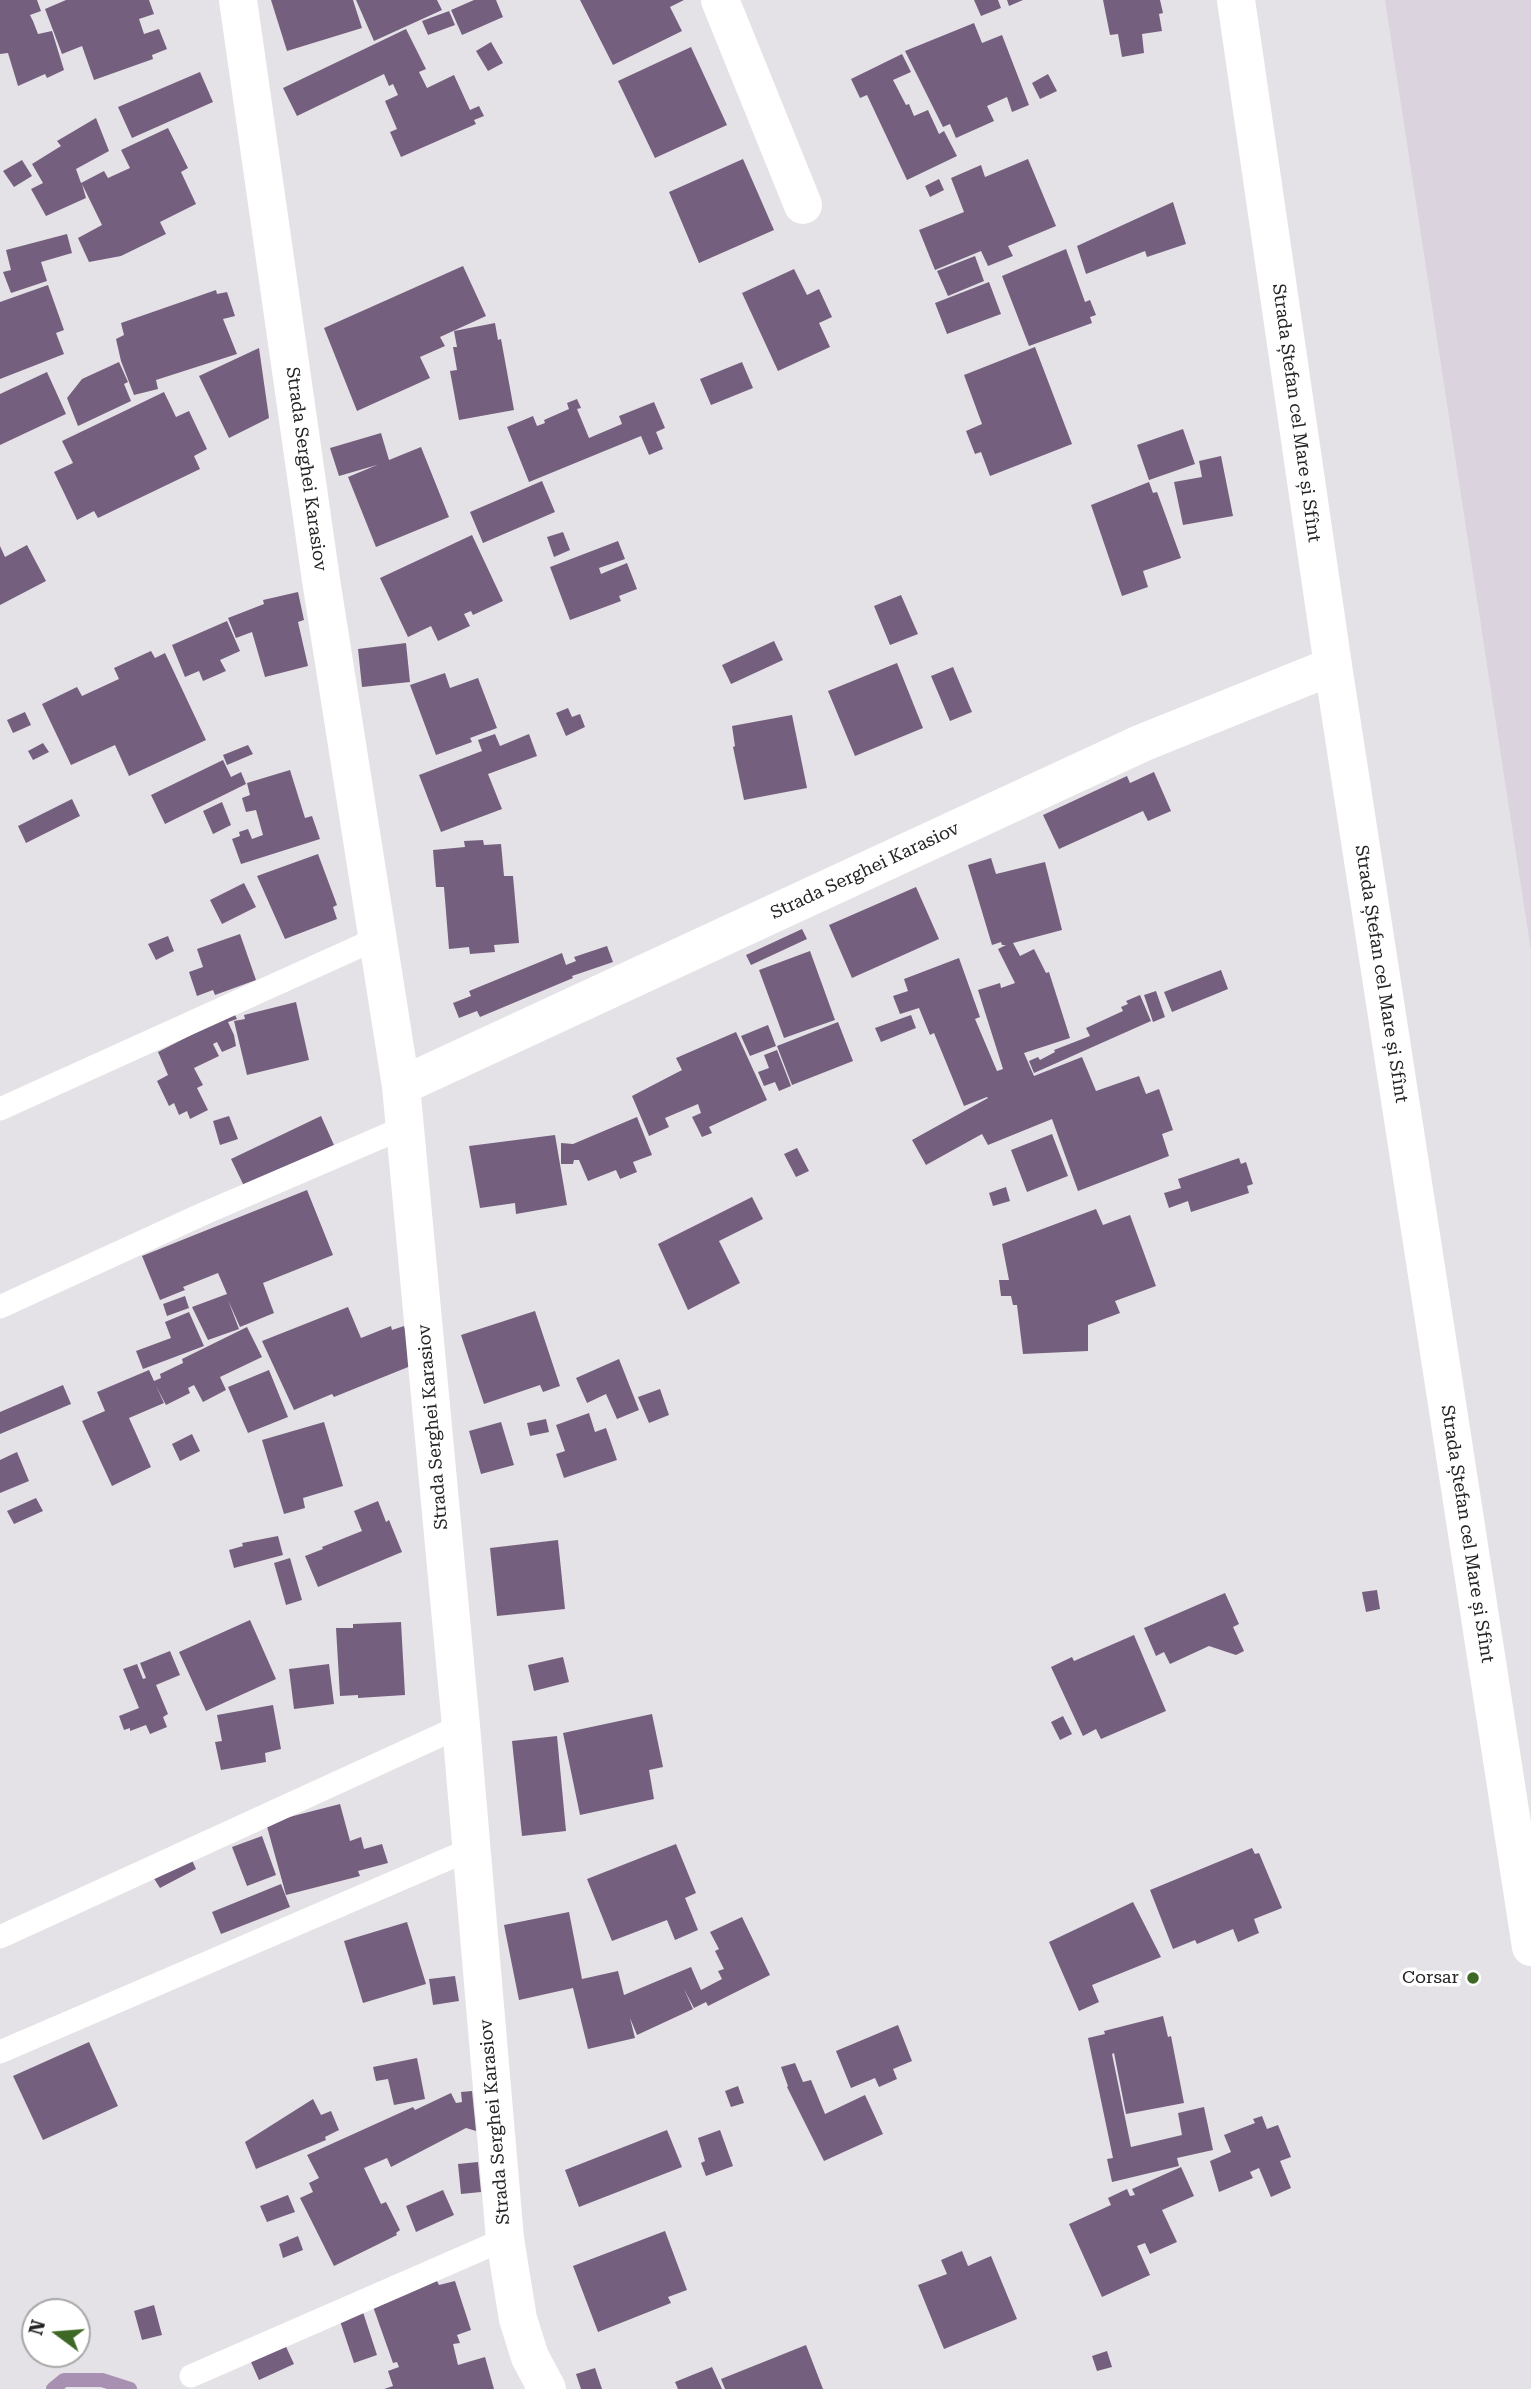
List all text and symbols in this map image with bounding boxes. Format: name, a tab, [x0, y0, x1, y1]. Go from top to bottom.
street label: Strada Ștefan cel Mare și Sfînt	[1267, 282, 1325, 544]
street label: Strada Serghei Karasiov	[281, 366, 331, 572]
street label: Strada Serghei Karasiov	[767, 818, 963, 924]
street label: Strada Ștefan cel Mare și Sfînt	[1350, 843, 1412, 1105]
street label: Strada Serghei Karasiov	[413, 1323, 453, 1531]
street label: Strada Ștefan cel Mare și Sfînt	[1436, 1403, 1498, 1665]
place label: Corsar	[1402, 1967, 1459, 1989]
marker: Corsar	[1465, 1970, 1481, 1986]
street label: Strada Serghei Karasiov	[475, 2018, 515, 2226]
north arrow	[21, 2298, 91, 2368]
text: N	[24, 2317, 50, 2338]

